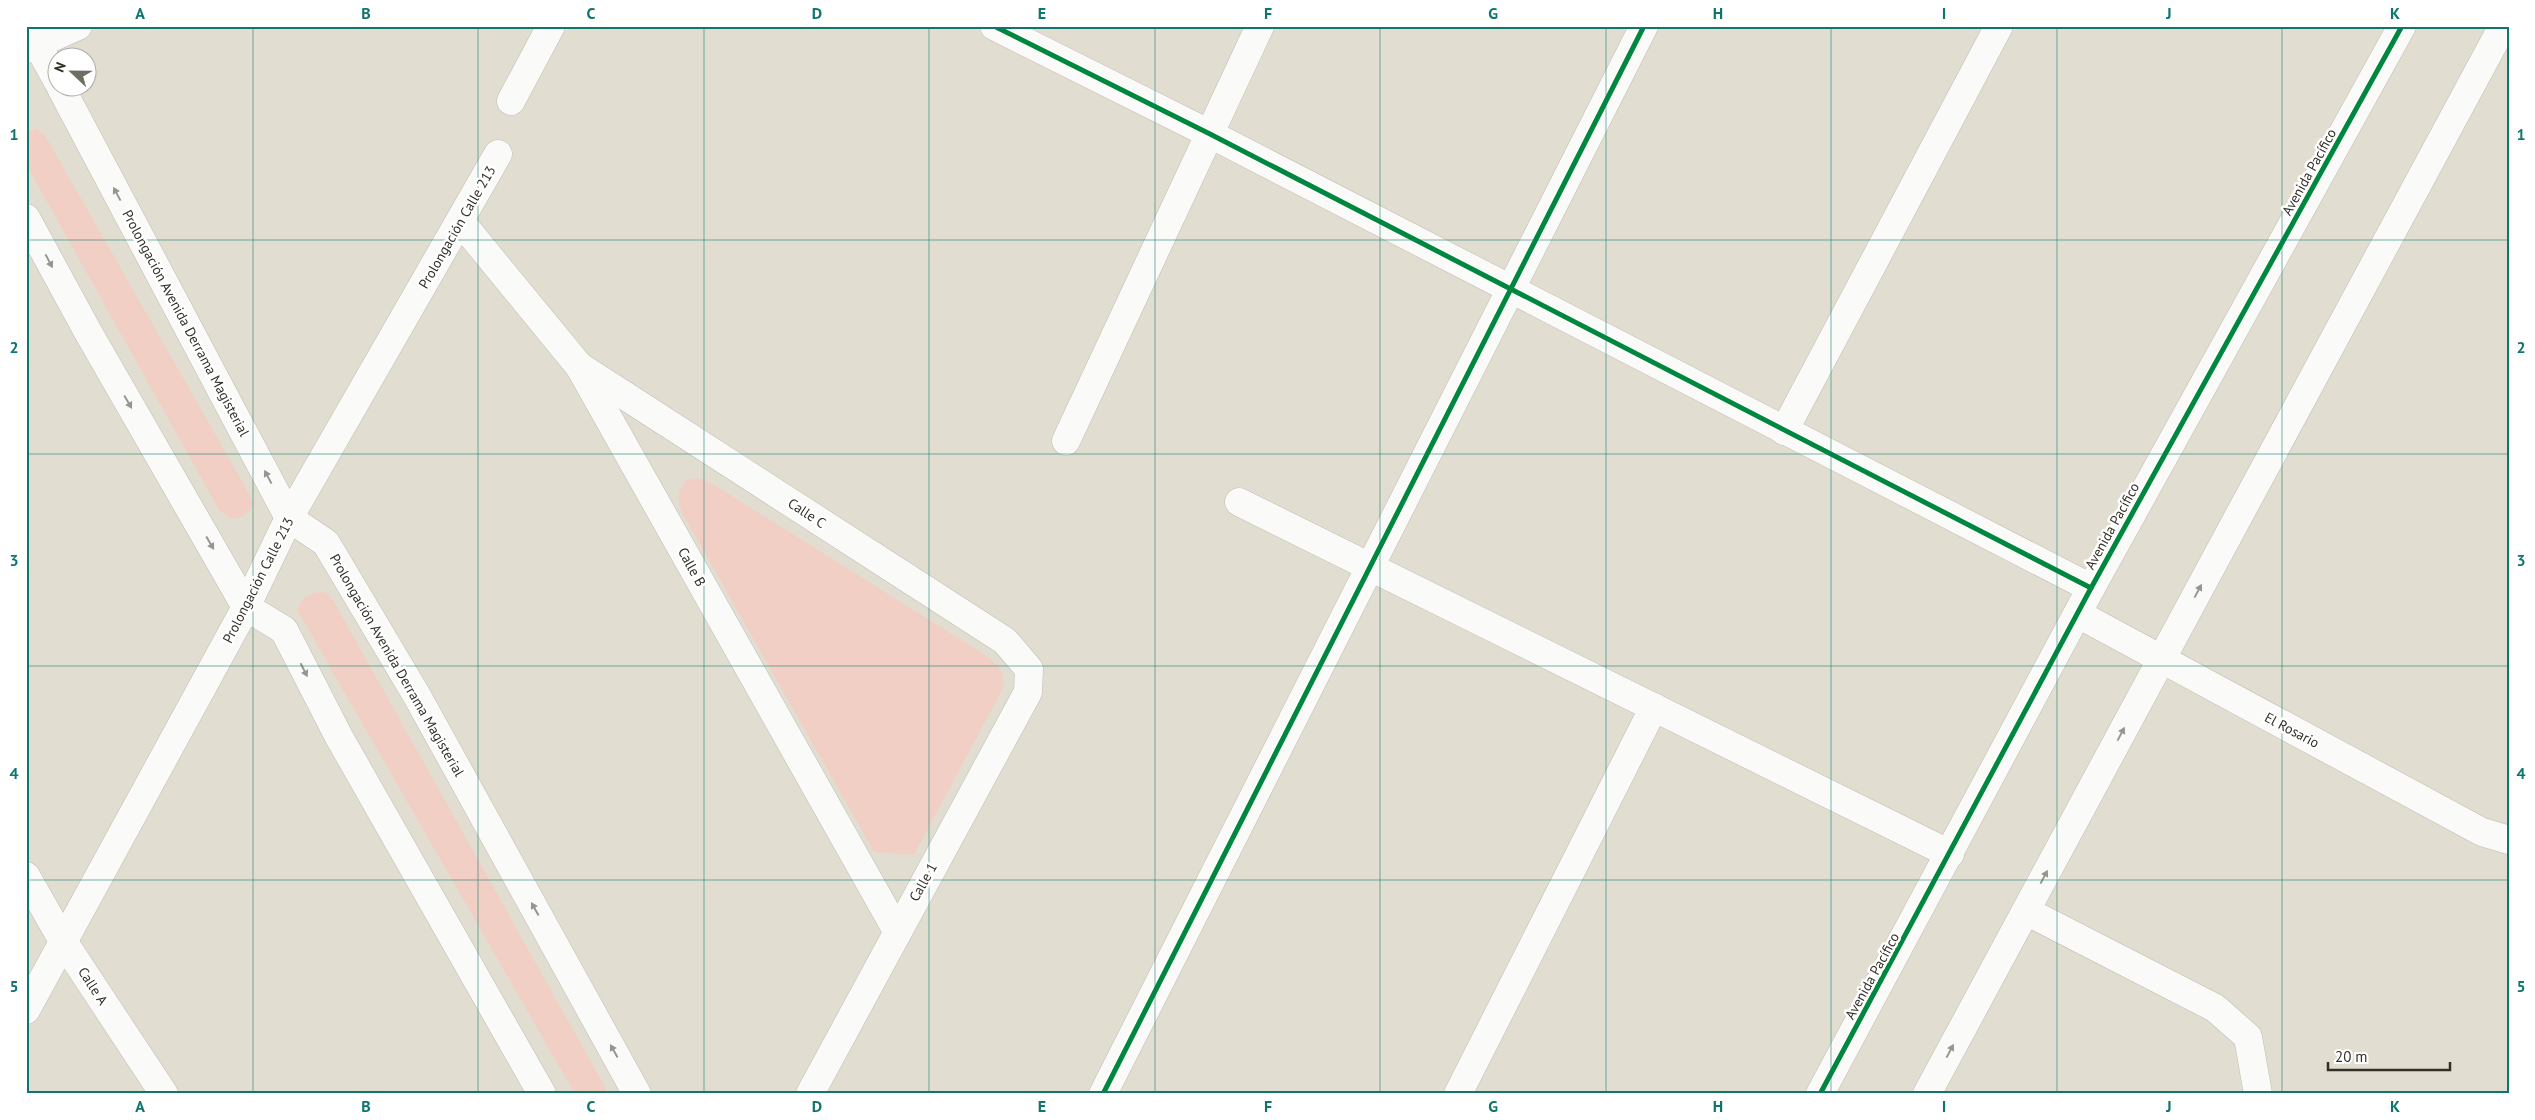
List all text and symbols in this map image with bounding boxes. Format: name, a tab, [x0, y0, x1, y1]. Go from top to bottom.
text: A	[135, 3, 145, 23]
text: B	[361, 3, 371, 23]
text: C	[587, 3, 596, 23]
text: D	[812, 3, 822, 23]
text: E	[1038, 3, 1046, 23]
text: F	[1264, 3, 1272, 23]
text: G	[1488, 3, 1498, 23]
text: H	[1713, 3, 1723, 23]
text: I	[1942, 3, 1946, 23]
text: J	[2165, 3, 2172, 23]
text: K	[2390, 3, 2400, 23]
north arrow	[48, 48, 98, 98]
text: N	[50, 59, 70, 75]
text: 1	[9, 124, 19, 144]
text: 1	[2516, 124, 2526, 144]
street label: Avenida Pacífico	[2278, 125, 2340, 219]
street label: Prolongación Calle 213	[414, 162, 500, 292]
one-way arrow	[113, 187, 121, 201]
street label: Prolongación Avenida Derrama Magisterial	[118, 207, 254, 439]
one-way arrow	[45, 254, 54, 267]
text: 2	[9, 337, 19, 357]
text: 2	[2516, 337, 2526, 357]
one-way arrow	[124, 396, 133, 409]
one-way arrow	[263, 470, 272, 483]
street label: Avenida Pacífico	[2081, 479, 2143, 573]
street label: Calle C	[785, 494, 829, 532]
street label: Prolongación Calle 213	[218, 514, 298, 646]
one-way arrow	[205, 537, 214, 550]
street label: Calle B	[674, 544, 710, 590]
text: 3	[9, 550, 19, 570]
street label: Prolongación Avenida Derrama Magisterial	[326, 550, 468, 780]
text: 3	[2516, 550, 2526, 570]
one-way arrow	[2194, 584, 2202, 599]
one-way arrow	[300, 663, 308, 677]
street label: El Rosario	[2262, 708, 2322, 752]
one-way arrow	[2117, 727, 2125, 741]
text: 4	[9, 763, 19, 783]
text: 4	[2516, 763, 2526, 783]
street label: Calle 1	[905, 860, 941, 904]
one-way arrow	[2040, 870, 2048, 884]
one-way arrow	[531, 902, 539, 916]
street label: Avenida Pacífico	[1841, 929, 1903, 1023]
street label: Calle A	[74, 964, 112, 1009]
text: 5	[9, 976, 19, 996]
text: 5	[2516, 976, 2526, 996]
scale bar	[2328, 1040, 2450, 1072]
one-way arrow	[610, 1044, 618, 1058]
one-way arrow	[1946, 1044, 1954, 1058]
text: 20 m	[2335, 1047, 2368, 1066]
text: A	[135, 1096, 145, 1116]
text: B	[361, 1096, 371, 1116]
text: C	[587, 1096, 596, 1116]
text: D	[812, 1096, 822, 1116]
text: E	[1038, 1096, 1046, 1116]
text: F	[1264, 1096, 1272, 1116]
text: G	[1488, 1096, 1498, 1116]
text: H	[1713, 1096, 1723, 1116]
text: I	[1942, 1096, 1946, 1116]
text: J	[2165, 1096, 2172, 1116]
text: K	[2390, 1096, 2400, 1116]

